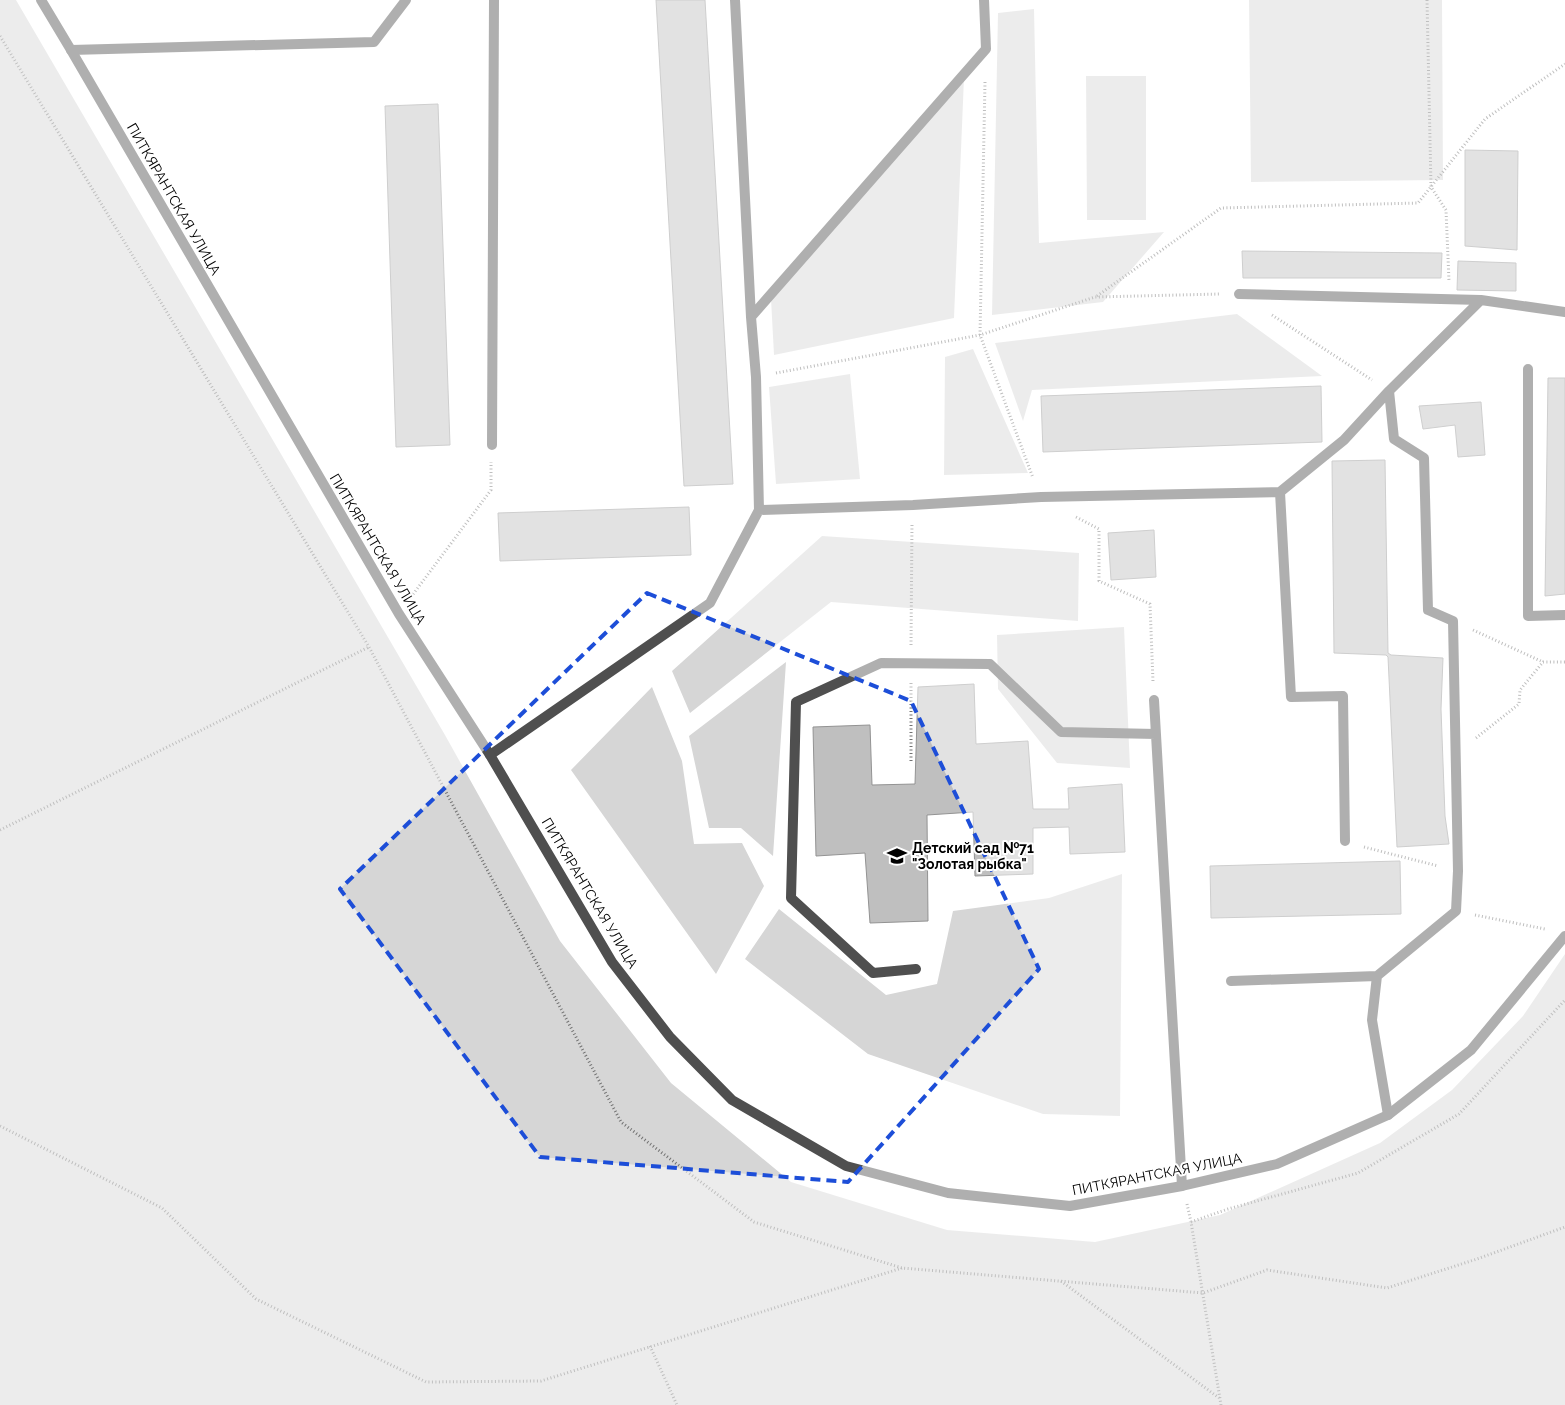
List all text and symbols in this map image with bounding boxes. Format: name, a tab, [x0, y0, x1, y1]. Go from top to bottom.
street label: ПИТКЯРАНТСКАЯ УЛИЦА	[124, 120, 224, 278]
street label: ПИТКЯРАНТСКАЯ УЛИЦА	[327, 471, 430, 628]
street label: ПИТКЯРАНТСКАЯ УЛИЦА	[539, 815, 642, 972]
place label: Детский сад №71 "Золотая рыбка"	[912, 840, 1034, 872]
school or university icon: Детский сад №71 "Золотая рыбка"	[886, 845, 908, 867]
street label: ПИТКЯРАНТСКАЯ УЛИЦА	[1071, 1150, 1244, 1198]

